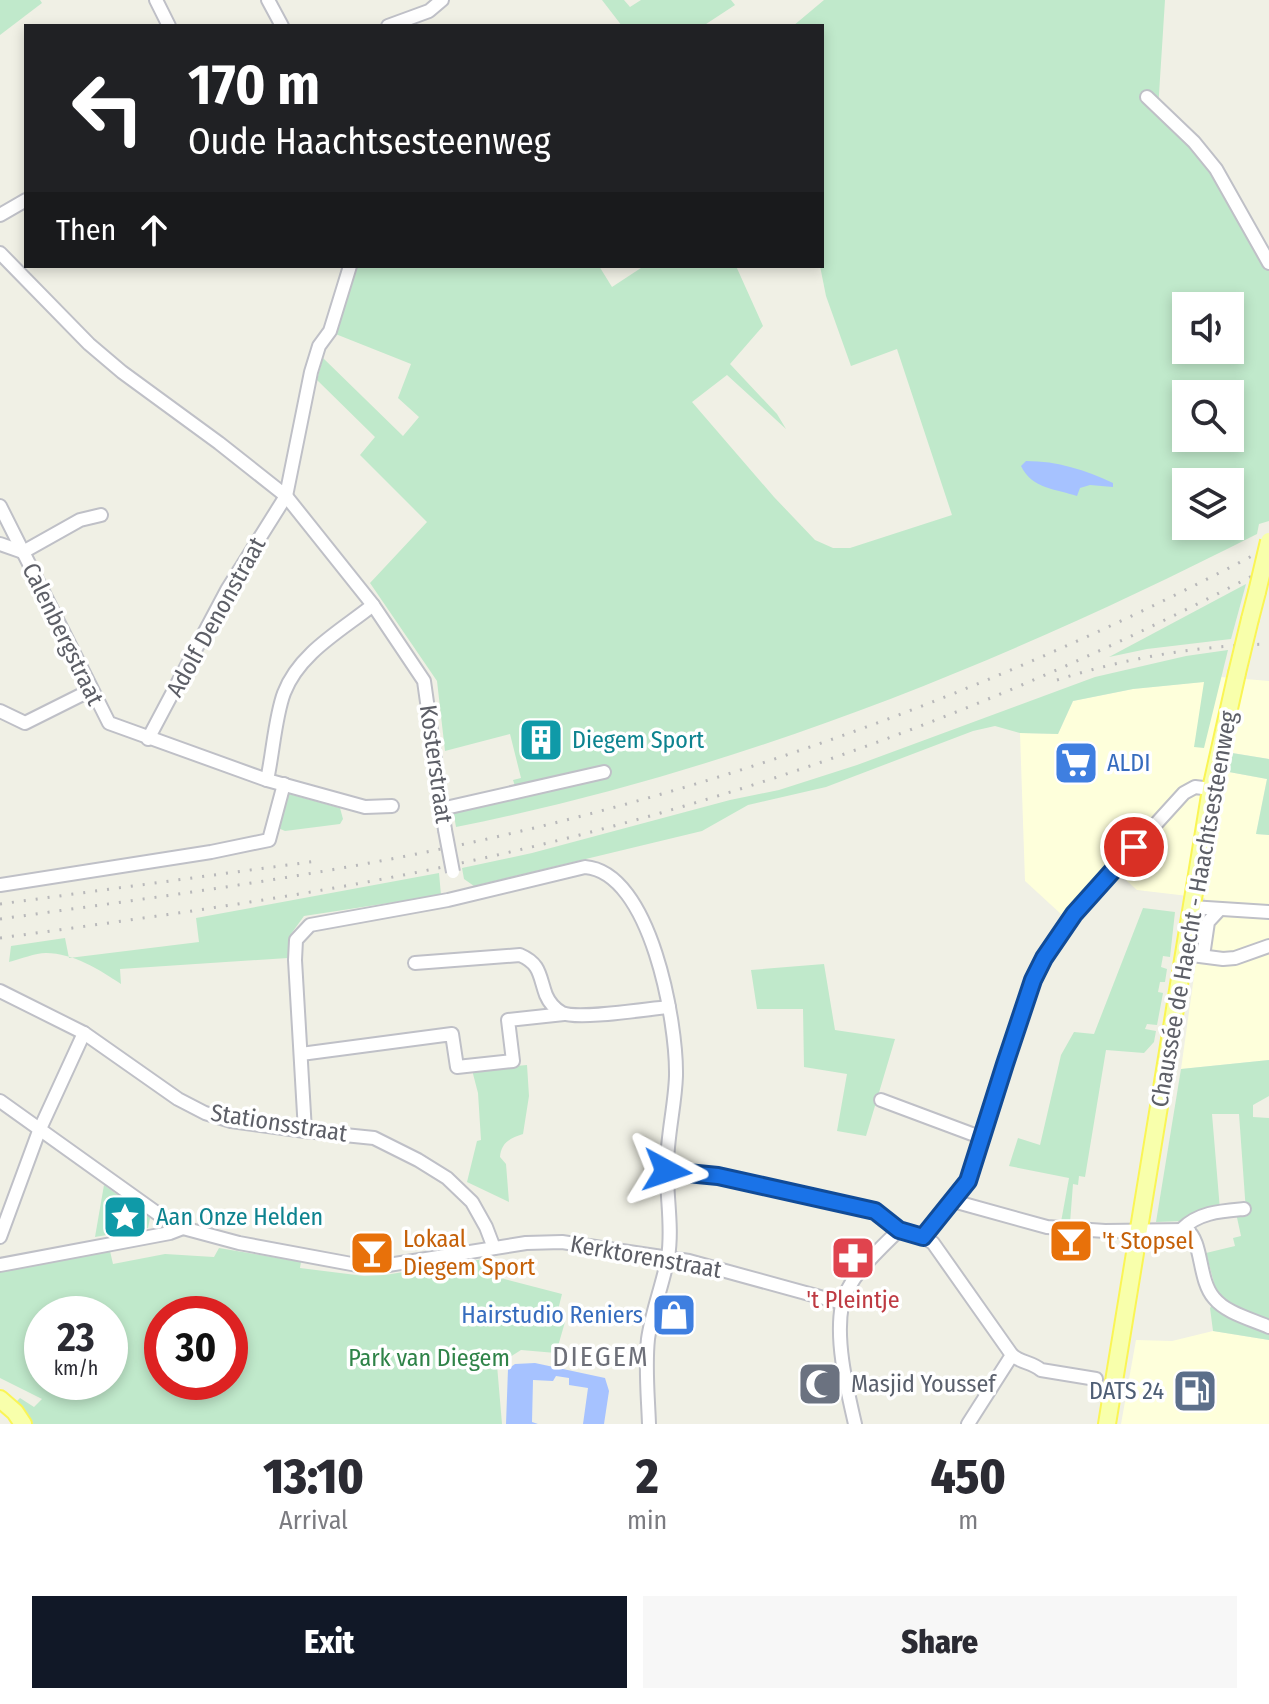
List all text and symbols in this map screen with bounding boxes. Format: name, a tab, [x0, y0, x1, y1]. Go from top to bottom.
text: 170 m	[188, 52, 320, 119]
icon: left	[56, 56, 160, 160]
text: Oude Haachtsesteenweg	[188, 120, 551, 164]
icon: ahead	[132, 208, 176, 252]
text: Then	[56, 212, 116, 248]
map controls	[1172, 292, 1244, 540]
button: sound	[1172, 292, 1244, 364]
button: search	[1172, 380, 1244, 452]
button: layers	[1172, 468, 1244, 540]
street label: Adolf Denonstraat	[161, 532, 271, 702]
street label: Calenbergstraat	[16, 558, 110, 710]
street label: Kosterstraat	[414, 703, 458, 825]
street label: Chaussée de Haecht - Haachtsesteenweg	[1145, 708, 1243, 1109]
building icon: Diegem Sport	[517, 716, 565, 764]
place label: Diegem Sport	[572, 726, 704, 754]
supermarket icon: ALDI	[1052, 739, 1100, 787]
place label: ALDI	[1107, 749, 1151, 777]
pin	[1100, 813, 1168, 881]
icon: arrive	[1112, 825, 1156, 869]
street label: Stationsstraat	[209, 1098, 349, 1148]
position arrow	[625, 1129, 709, 1213]
place icon: Aan Onze Helden	[101, 1193, 149, 1241]
place label: Aan Onze Helden	[156, 1203, 323, 1231]
bar icon: 't Stopsel	[1047, 1217, 1095, 1265]
place label: Lokaal Diegem Sport	[403, 1225, 535, 1281]
place label: 't Stopsel	[1102, 1227, 1194, 1255]
bar icon: Lokaal Diegem Sport	[348, 1229, 396, 1277]
street label: Kerktorenstraat	[568, 1230, 724, 1284]
pharmacy icon: 't Pleintje	[829, 1234, 877, 1282]
place label: 't Pleintje	[806, 1286, 900, 1314]
shop icon: Hairstudio Reniers	[650, 1291, 698, 1339]
speed limit sign: 30	[144, 1296, 248, 1400]
place label: Hairstudio Reniers	[461, 1301, 643, 1329]
text: 23	[57, 1314, 95, 1362]
district label: DIEGEM	[552, 1340, 650, 1373]
park label: Park van Diegem	[348, 1344, 510, 1372]
text: km/h	[54, 1356, 98, 1380]
mosque icon: Masjid Youssef	[796, 1360, 844, 1408]
fuel station icon: DATS 24	[1171, 1367, 1219, 1415]
place label: Masjid Youssef	[851, 1370, 997, 1398]
place label: DATS 24	[1089, 1377, 1164, 1405]
text: 13:10	[263, 1448, 364, 1506]
text: 2	[636, 1448, 658, 1506]
text: 450	[930, 1448, 1006, 1506]
text: Arrival	[279, 1505, 348, 1536]
text: min	[627, 1505, 667, 1536]
text: m	[958, 1505, 978, 1536]
button: Exit	[32, 1596, 627, 1688]
button: Share	[643, 1596, 1237, 1688]

